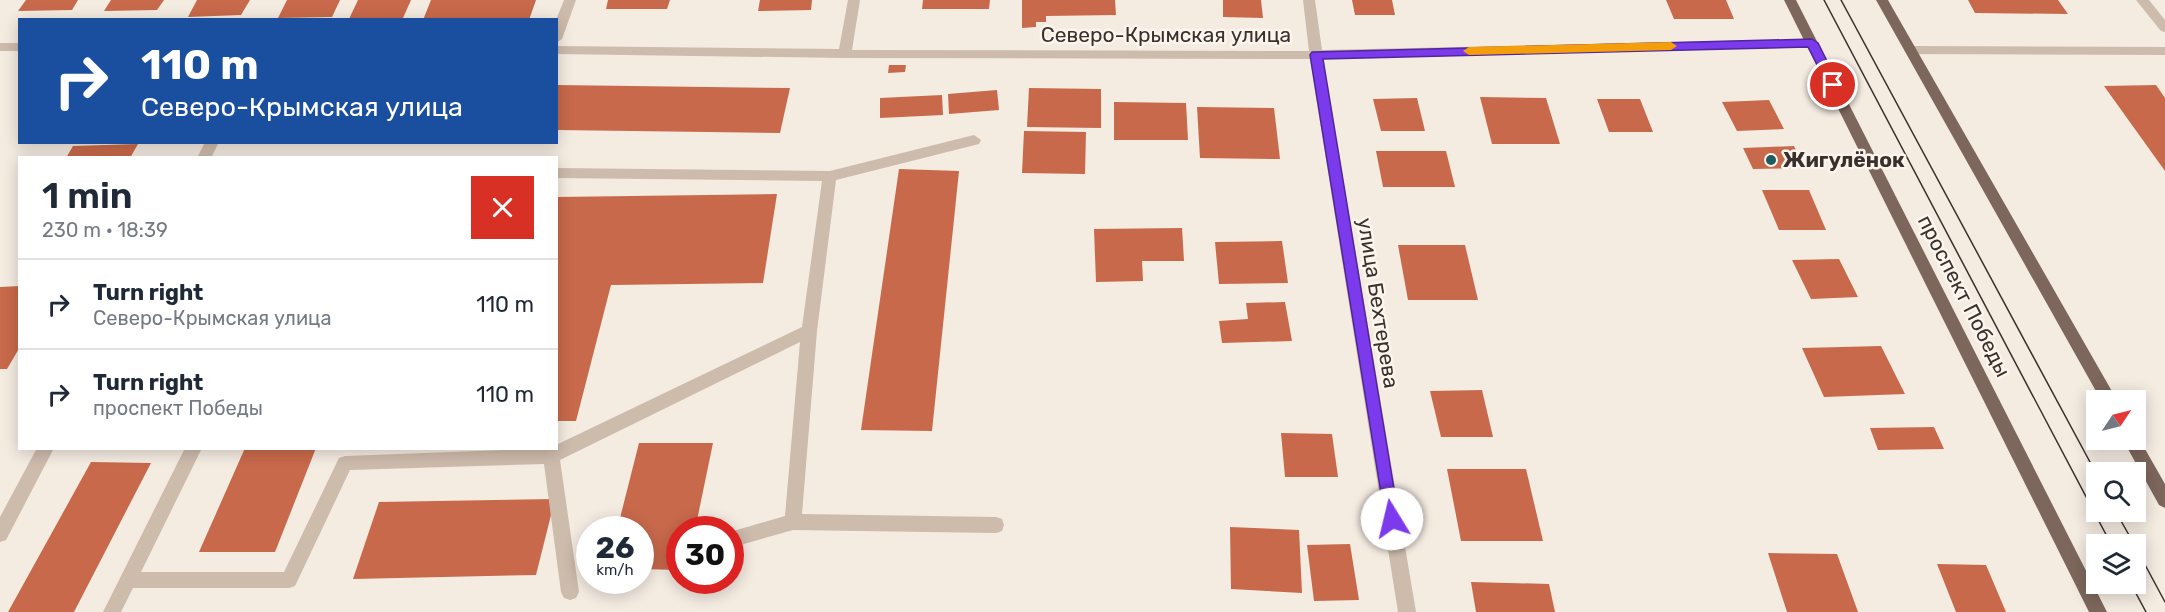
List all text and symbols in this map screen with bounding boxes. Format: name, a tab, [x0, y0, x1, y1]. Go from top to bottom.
street label: Северо-Крымская улица	[1041, 22, 1291, 47]
text: 110 m	[141, 40, 259, 90]
icon: right	[42, 42, 120, 120]
pin	[1807, 59, 1858, 110]
icon: arrive	[1816, 68, 1849, 101]
text: Северо-Крымская улица	[141, 91, 463, 123]
place label: Жигулёнок	[1783, 147, 1905, 172]
marker: Жигулёнок	[1764, 153, 1778, 167]
text: 1 min	[42, 174, 133, 217]
button: close	[471, 176, 534, 239]
street label: проспект Победы	[1913, 211, 2016, 381]
street label: улица Бехтерева	[1353, 216, 1404, 390]
text: 230 m · 18:39	[42, 218, 168, 242]
text: Turn right	[93, 279, 203, 306]
icon: right	[42, 288, 75, 321]
text: 110 m	[476, 291, 534, 318]
text: Северо-Крымская улица	[93, 306, 332, 330]
text: Turn right	[93, 369, 203, 396]
icon: right	[42, 378, 75, 411]
text: 110 m	[476, 381, 534, 408]
north arrow	[2086, 390, 2146, 450]
map controls	[2086, 390, 2146, 594]
text: проспект Победы	[93, 396, 263, 420]
button: search	[2086, 462, 2146, 522]
position arrow	[1360, 487, 1424, 551]
speed limit sign: 30	[666, 516, 744, 594]
text: 26	[595, 530, 635, 566]
button: layers	[2086, 534, 2146, 594]
text: km/h	[596, 561, 634, 579]

